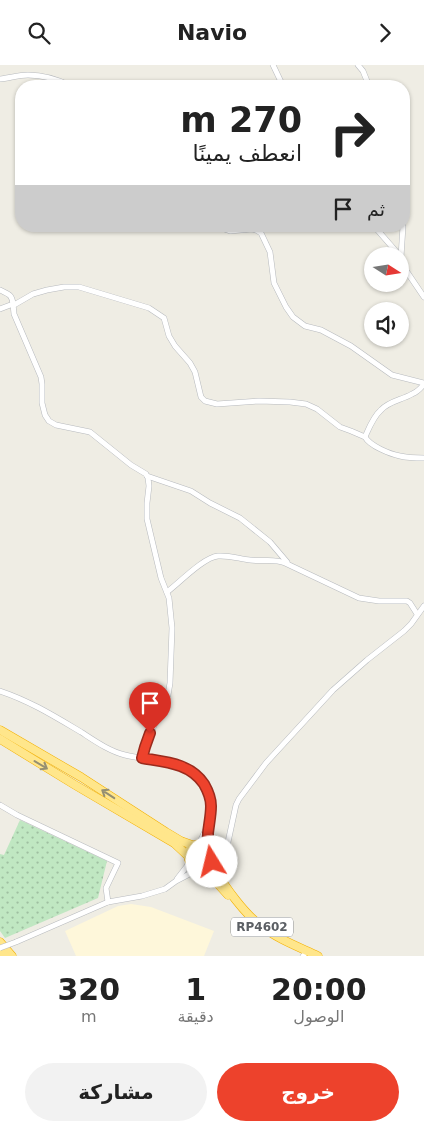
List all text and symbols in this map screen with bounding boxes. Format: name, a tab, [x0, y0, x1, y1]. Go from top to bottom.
icon: search	[25, 19, 53, 47]
icon: forward	[371, 19, 399, 47]
text: Navio	[177, 20, 247, 45]
text: 270 m	[180, 100, 302, 140]
icon: right	[320, 100, 385, 165]
text: انعطف يمينًا	[193, 141, 302, 166]
icon: arrive	[329, 195, 357, 223]
text: ثم	[367, 198, 385, 220]
north arrow	[364, 247, 409, 293]
map controls	[364, 247, 409, 347]
button: sound	[364, 302, 409, 347]
pin	[129, 682, 171, 733]
icon: arrive	[136, 689, 164, 717]
one-way arrow	[34, 761, 48, 771]
one-way arrow	[101, 789, 115, 799]
position arrow	[185, 835, 237, 887]
road number: RP4602	[231, 917, 293, 937]
text: 320	[57, 972, 120, 1007]
text: 1	[185, 972, 206, 1007]
text: 20:00	[271, 972, 367, 1007]
text: m	[81, 1007, 97, 1026]
text: دقيقة	[177, 1007, 214, 1026]
text: الوصول	[293, 1007, 344, 1026]
button: مشاركة	[25, 1063, 207, 1121]
button: خروج	[217, 1063, 399, 1121]

